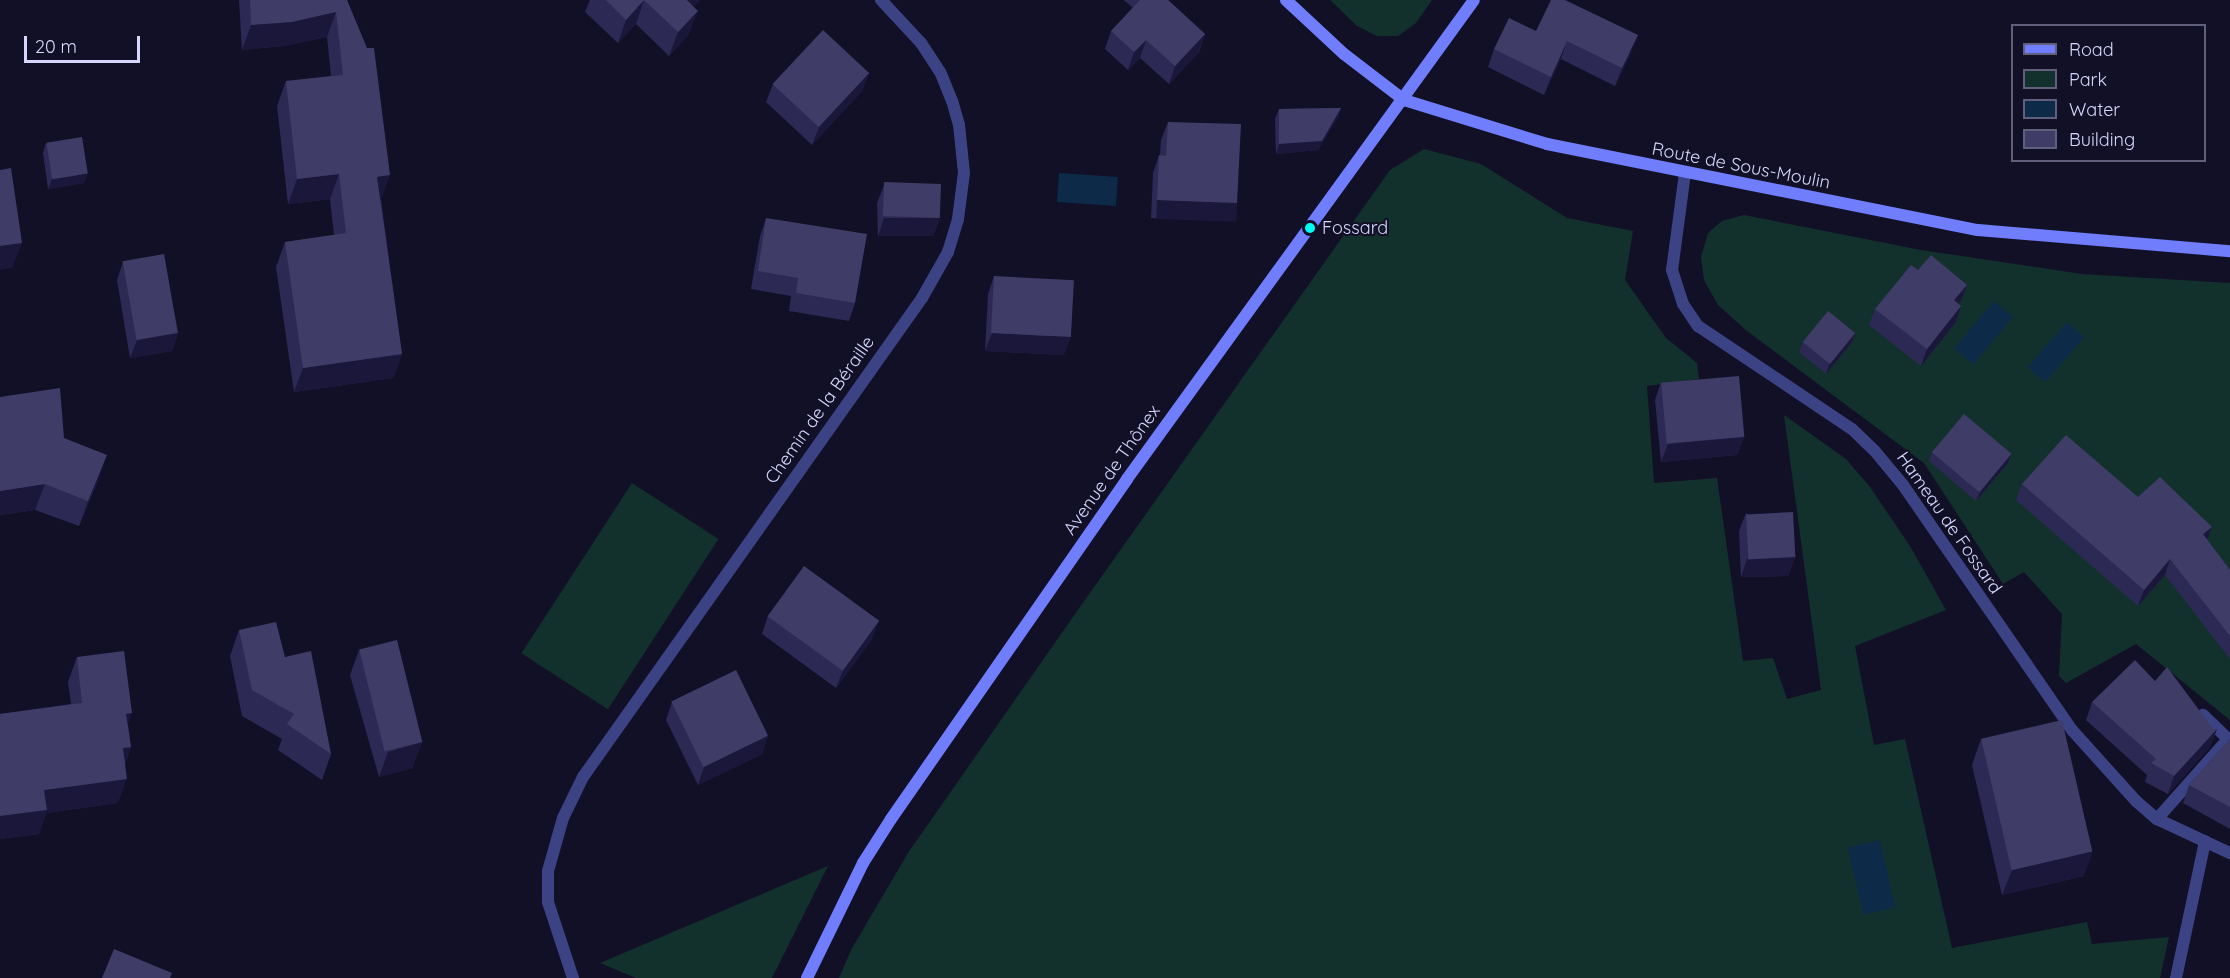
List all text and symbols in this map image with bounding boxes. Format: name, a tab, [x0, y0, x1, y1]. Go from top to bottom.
scale bar	[27, 24, 142, 62]
legend	[2011, 24, 2206, 162]
text: 20 m	[35, 35, 77, 58]
text: Road	[2069, 38, 2114, 61]
text: Park	[2069, 68, 2107, 91]
text: Water	[2069, 98, 2120, 121]
text: Building	[2069, 128, 2135, 151]
street label: Route de Sous-Moulin	[1650, 138, 1832, 194]
place label: Fossard	[1322, 217, 1388, 239]
marker: Fossard	[1303, 221, 1317, 235]
street label: Chemin de la Béraille	[761, 332, 879, 488]
street label: Avenue de Thônex	[1059, 401, 1165, 539]
street label: Hameau de Fossard	[1892, 448, 2006, 598]

